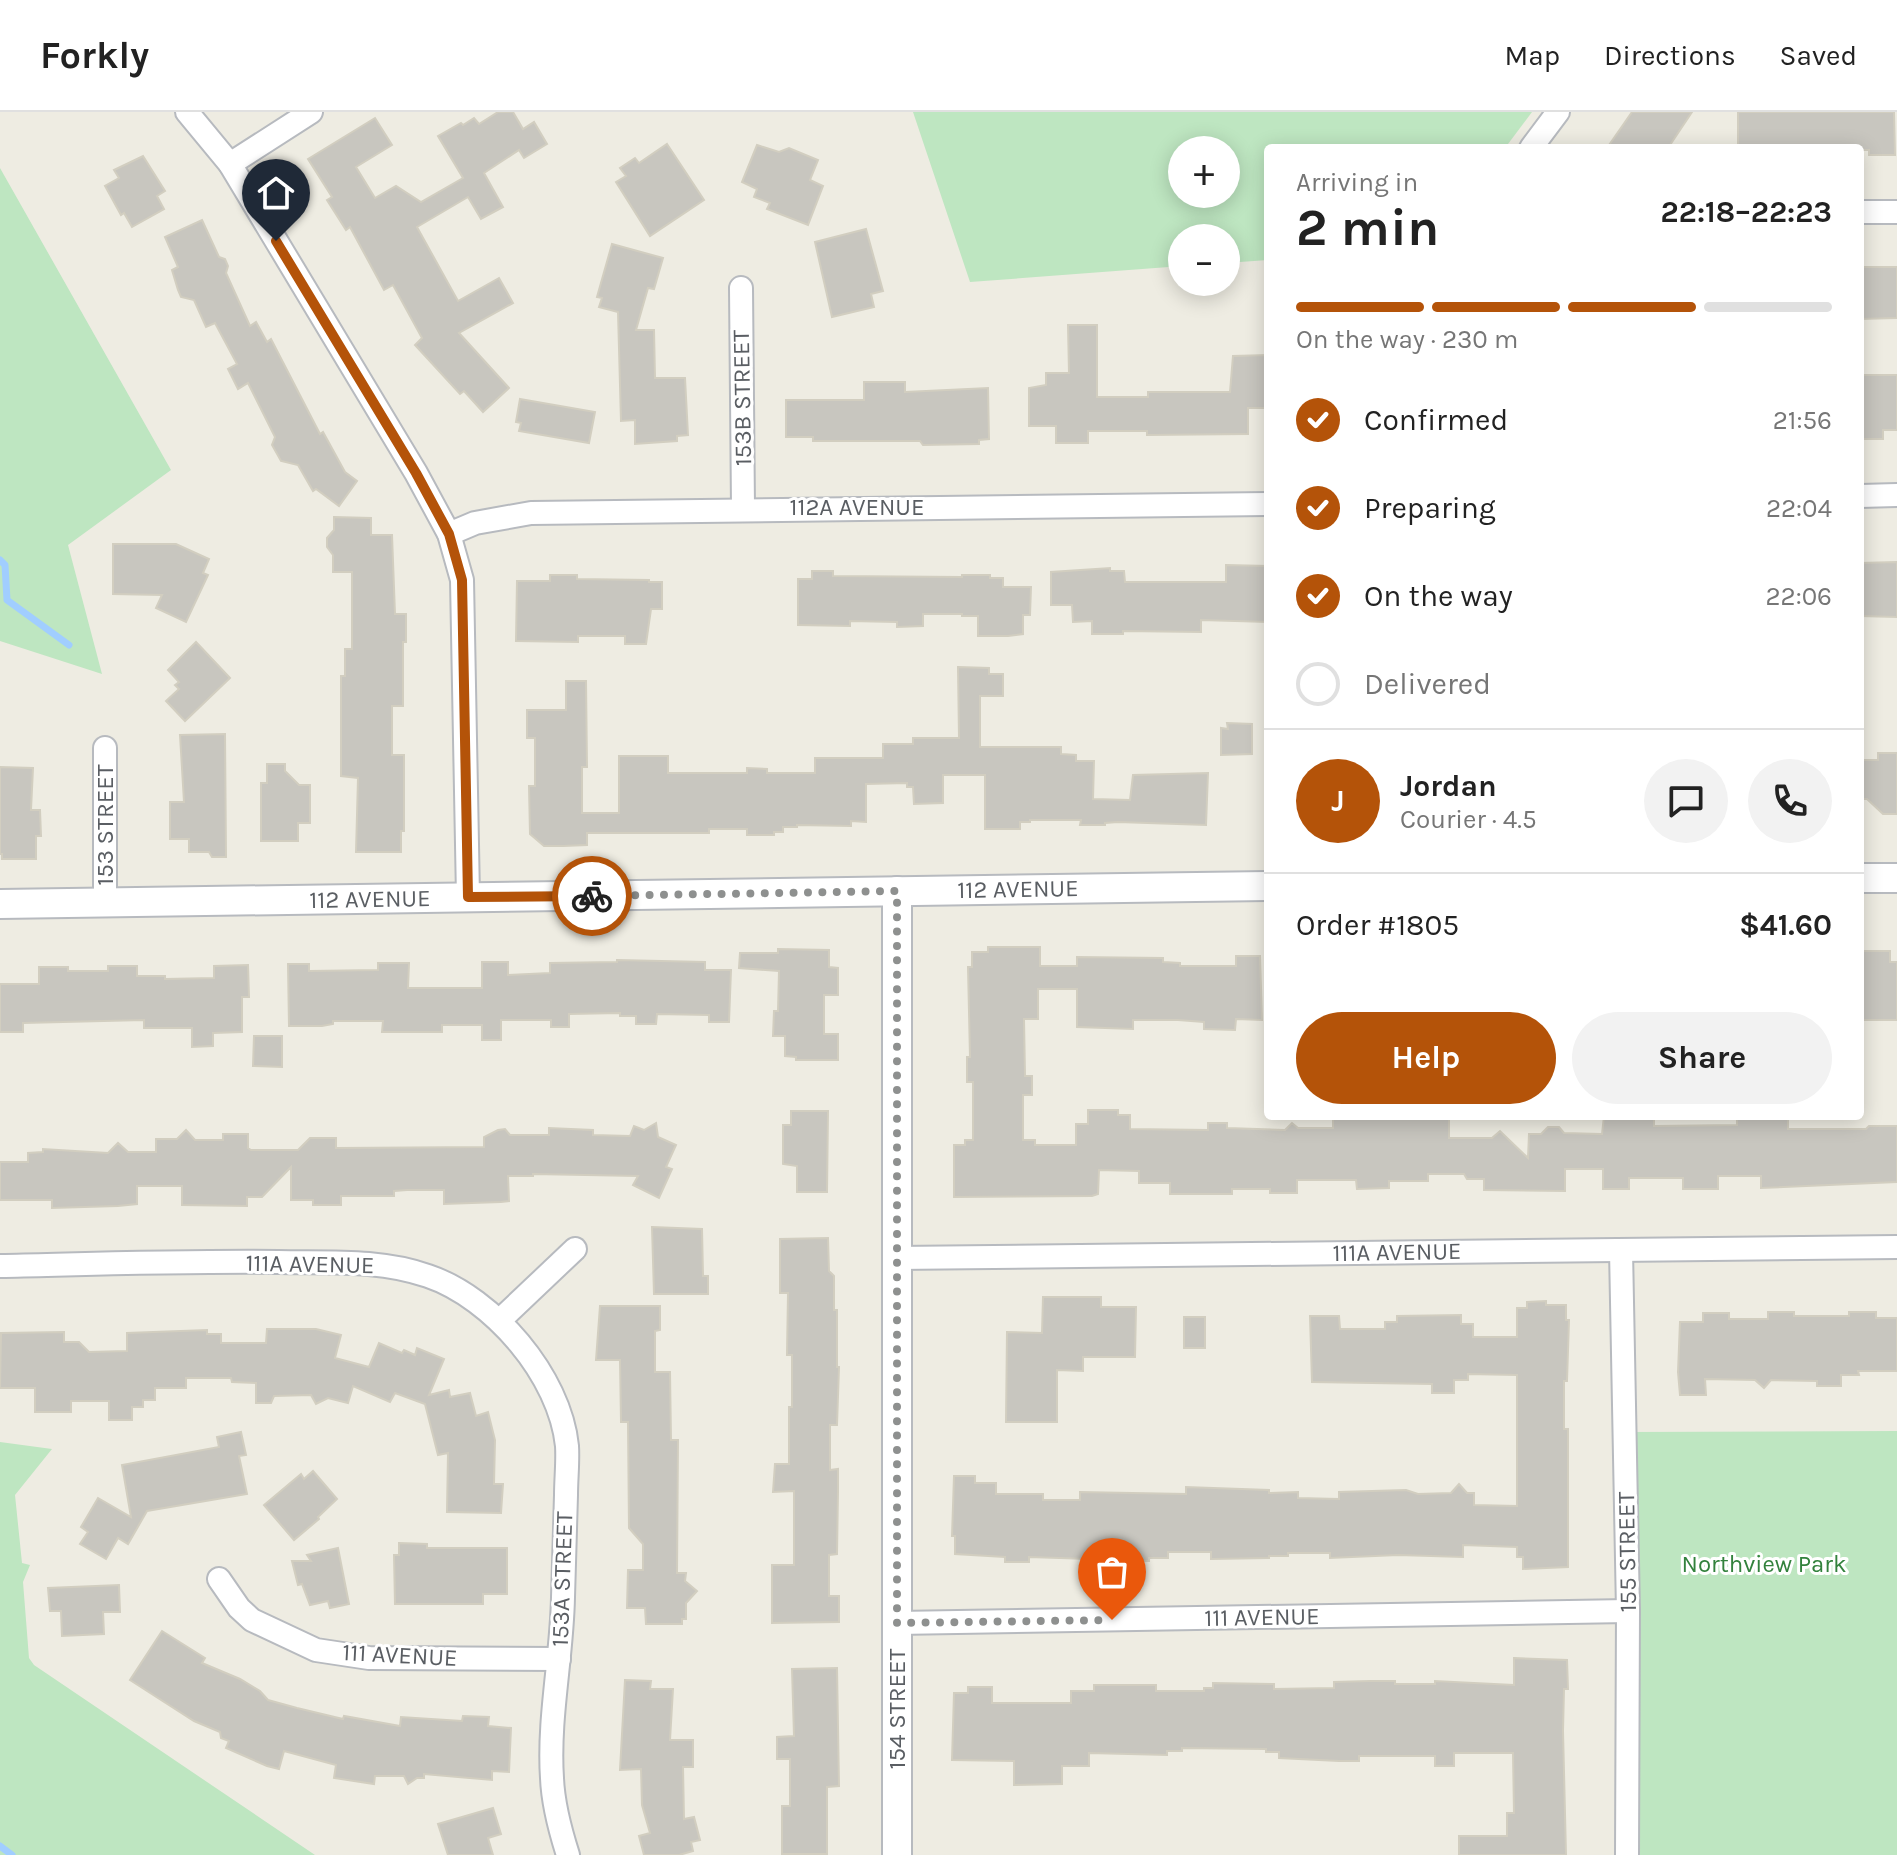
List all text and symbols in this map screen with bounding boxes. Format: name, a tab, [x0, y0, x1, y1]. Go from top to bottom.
text: Forkly	[40, 33, 149, 78]
text: Map	[1505, 39, 1560, 72]
text: Directions	[1604, 39, 1736, 72]
text: Saved	[1780, 39, 1857, 72]
map controls	[1168, 136, 1240, 296]
button: +	[1168, 136, 1240, 208]
pin	[242, 159, 310, 241]
text: Arriving in	[1296, 167, 1418, 198]
icon: home	[254, 171, 298, 215]
text: 22:18–22:23	[1661, 194, 1832, 230]
text: 2 min	[1296, 197, 1439, 258]
button: −	[1168, 224, 1240, 296]
text: On the way · 230 m	[1296, 324, 1518, 355]
street label: 153B STREET	[727, 330, 757, 466]
icon: check	[1296, 398, 1340, 442]
text: Confirmed	[1364, 402, 1508, 438]
text: 21:56	[1773, 405, 1832, 436]
icon: check	[1296, 486, 1340, 530]
text: Preparing	[1364, 490, 1496, 526]
street label: 112A AVENUE	[790, 493, 924, 521]
text: 22:04	[1766, 493, 1832, 524]
icon: check	[1296, 574, 1340, 618]
text: On the way	[1364, 578, 1513, 614]
text: 22:06	[1766, 581, 1832, 612]
text: Delivered	[1364, 666, 1491, 702]
button: chat	[1644, 759, 1728, 843]
button: phone	[1748, 759, 1832, 843]
street label: 153 STREET	[91, 764, 119, 886]
text: Jordan	[1400, 768, 1497, 804]
text: J	[1331, 783, 1345, 819]
text: Courier · 4.5	[1400, 804, 1537, 835]
courier	[552, 856, 632, 936]
icon: bike	[570, 874, 614, 918]
street label: 112 AVENUE	[957, 874, 1079, 904]
street label: 112 AVENUE	[309, 884, 431, 914]
text: Order #1805	[1296, 907, 1459, 943]
text: $41.60	[1739, 907, 1832, 943]
button: Help	[1296, 1012, 1556, 1104]
button: Share	[1572, 1012, 1832, 1104]
street label: 111A AVENUE	[1332, 1237, 1462, 1267]
street label: 111A AVENUE	[245, 1249, 375, 1279]
street label: 155 STREET	[1612, 1491, 1642, 1613]
street label: 153A STREET	[546, 1511, 578, 1647]
pin	[1078, 1538, 1146, 1620]
icon: bag	[1090, 1550, 1134, 1594]
park label: Northview Park	[1681, 1550, 1847, 1578]
street label: 111 AVENUE	[1204, 1602, 1320, 1632]
street label: 111 AVENUE	[342, 1638, 458, 1672]
street label: 154 STREET	[883, 1649, 911, 1769]

